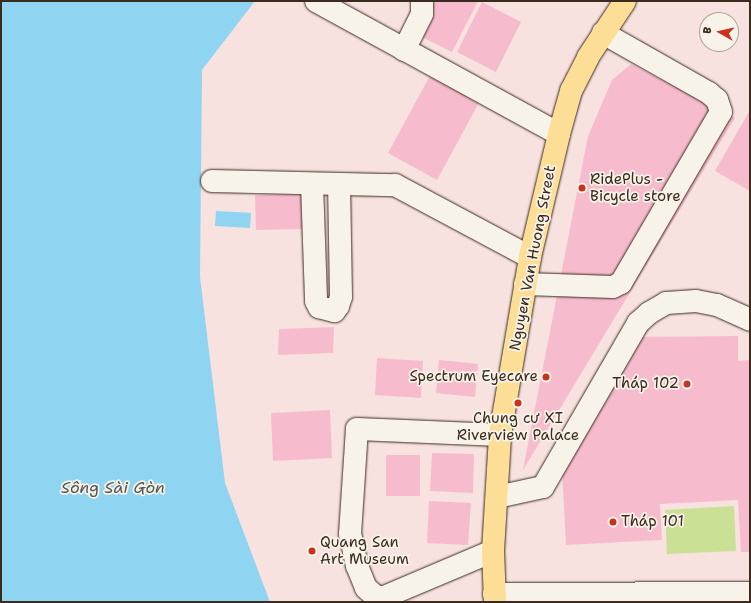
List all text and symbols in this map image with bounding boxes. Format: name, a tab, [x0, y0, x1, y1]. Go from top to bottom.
north arrow	[699, 12, 739, 52]
text: B	[700, 26, 716, 35]
street label: Nguyen Van Huong Street	[506, 164, 560, 352]
place label: RidePlus - Bicycle store	[590, 170, 681, 205]
marker: RidePlus - Bicycle store	[577, 183, 587, 193]
place label: Spectrum Eyecare	[410, 368, 538, 386]
marker: Spectrum Eyecare	[541, 372, 551, 382]
place label: Tháp 102	[612, 375, 679, 393]
marker: Tháp 102	[682, 379, 692, 389]
marker: Chung cư XI Riverview Palace	[513, 398, 523, 408]
place label: Chung cư XI Riverview Palace	[457, 409, 579, 444]
water label: Sông Sài Gòn	[61, 478, 165, 498]
place label: Tháp 101	[621, 513, 684, 531]
marker: Tháp 101	[608, 517, 618, 527]
place label: Quang San Art Museum	[320, 533, 409, 568]
marker: Quang San Art Museum	[307, 546, 317, 556]

